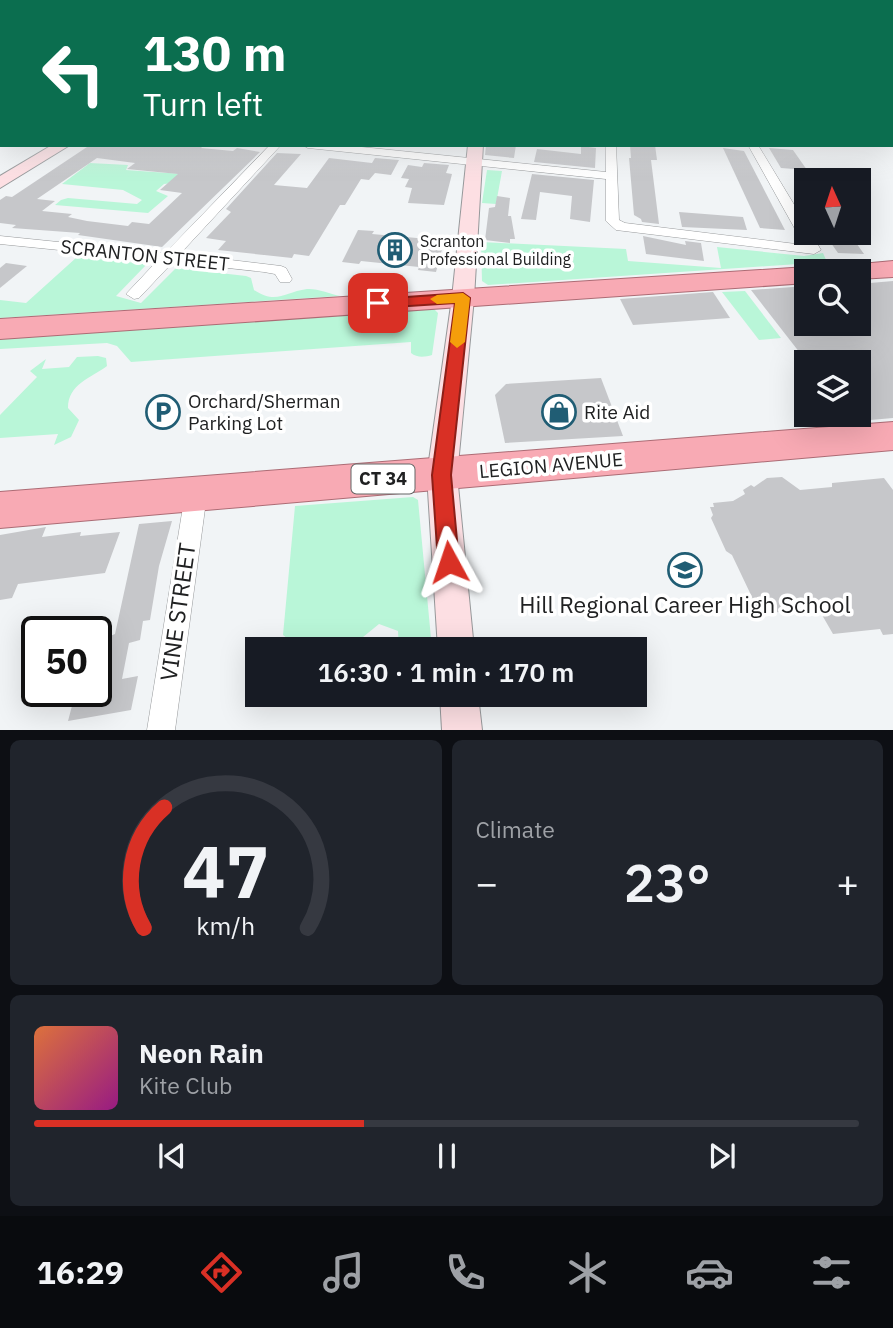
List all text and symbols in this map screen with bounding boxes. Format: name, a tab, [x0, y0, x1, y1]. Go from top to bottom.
text: 130 m	[143, 21, 287, 84]
icon: left	[28, 28, 119, 119]
text: Turn left	[143, 83, 263, 125]
north arrow	[794, 168, 872, 245]
map controls	[794, 168, 871, 427]
building icon: Scranton Professional Building	[376, 231, 414, 269]
place label: Scranton Professional Building	[420, 231, 572, 269]
street label: SCRANTON STREET	[60, 234, 231, 276]
button: search	[794, 259, 871, 336]
pin	[348, 273, 408, 333]
icon: arrive	[359, 284, 397, 322]
button: layers	[794, 350, 871, 427]
place label: Orchard/Sherman Parking Lot	[188, 389, 340, 435]
parking icon: Orchard/Sherman Parking Lot	[144, 393, 182, 431]
shop icon: Rite Aid	[540, 393, 578, 431]
place label: Rite Aid	[584, 400, 650, 424]
street label: LEGION AVENUE	[478, 447, 624, 483]
road number: CT 34	[352, 464, 414, 494]
position arrow	[412, 525, 486, 599]
street label: VINE STREET	[152, 541, 202, 683]
school or university icon: Hill Regional Career High School	[666, 551, 704, 589]
place label: Hill Regional Career High School	[519, 589, 851, 619]
speed limit sign: 50	[21, 616, 112, 707]
text: 16:30 · 1 min · 170 m	[318, 655, 574, 689]
text: Climate	[476, 814, 555, 844]
text: 47	[182, 824, 269, 919]
text: 23°	[624, 849, 711, 916]
text: −	[476, 858, 498, 907]
text: +	[836, 858, 859, 907]
text: km/h	[196, 909, 255, 942]
text: Neon Rain	[139, 1036, 264, 1070]
text: Kite Club	[139, 1070, 232, 1100]
icon: previous	[153, 1137, 191, 1175]
icon: pause	[428, 1137, 466, 1175]
icon: next	[703, 1137, 741, 1175]
icon: directions	[197, 1248, 246, 1297]
icon: music	[319, 1248, 368, 1297]
icon: phone	[441, 1248, 490, 1297]
icon: climate	[563, 1248, 612, 1297]
icon: car	[685, 1248, 734, 1297]
icon: filters	[807, 1248, 856, 1297]
text: 16:29	[37, 1251, 124, 1293]

